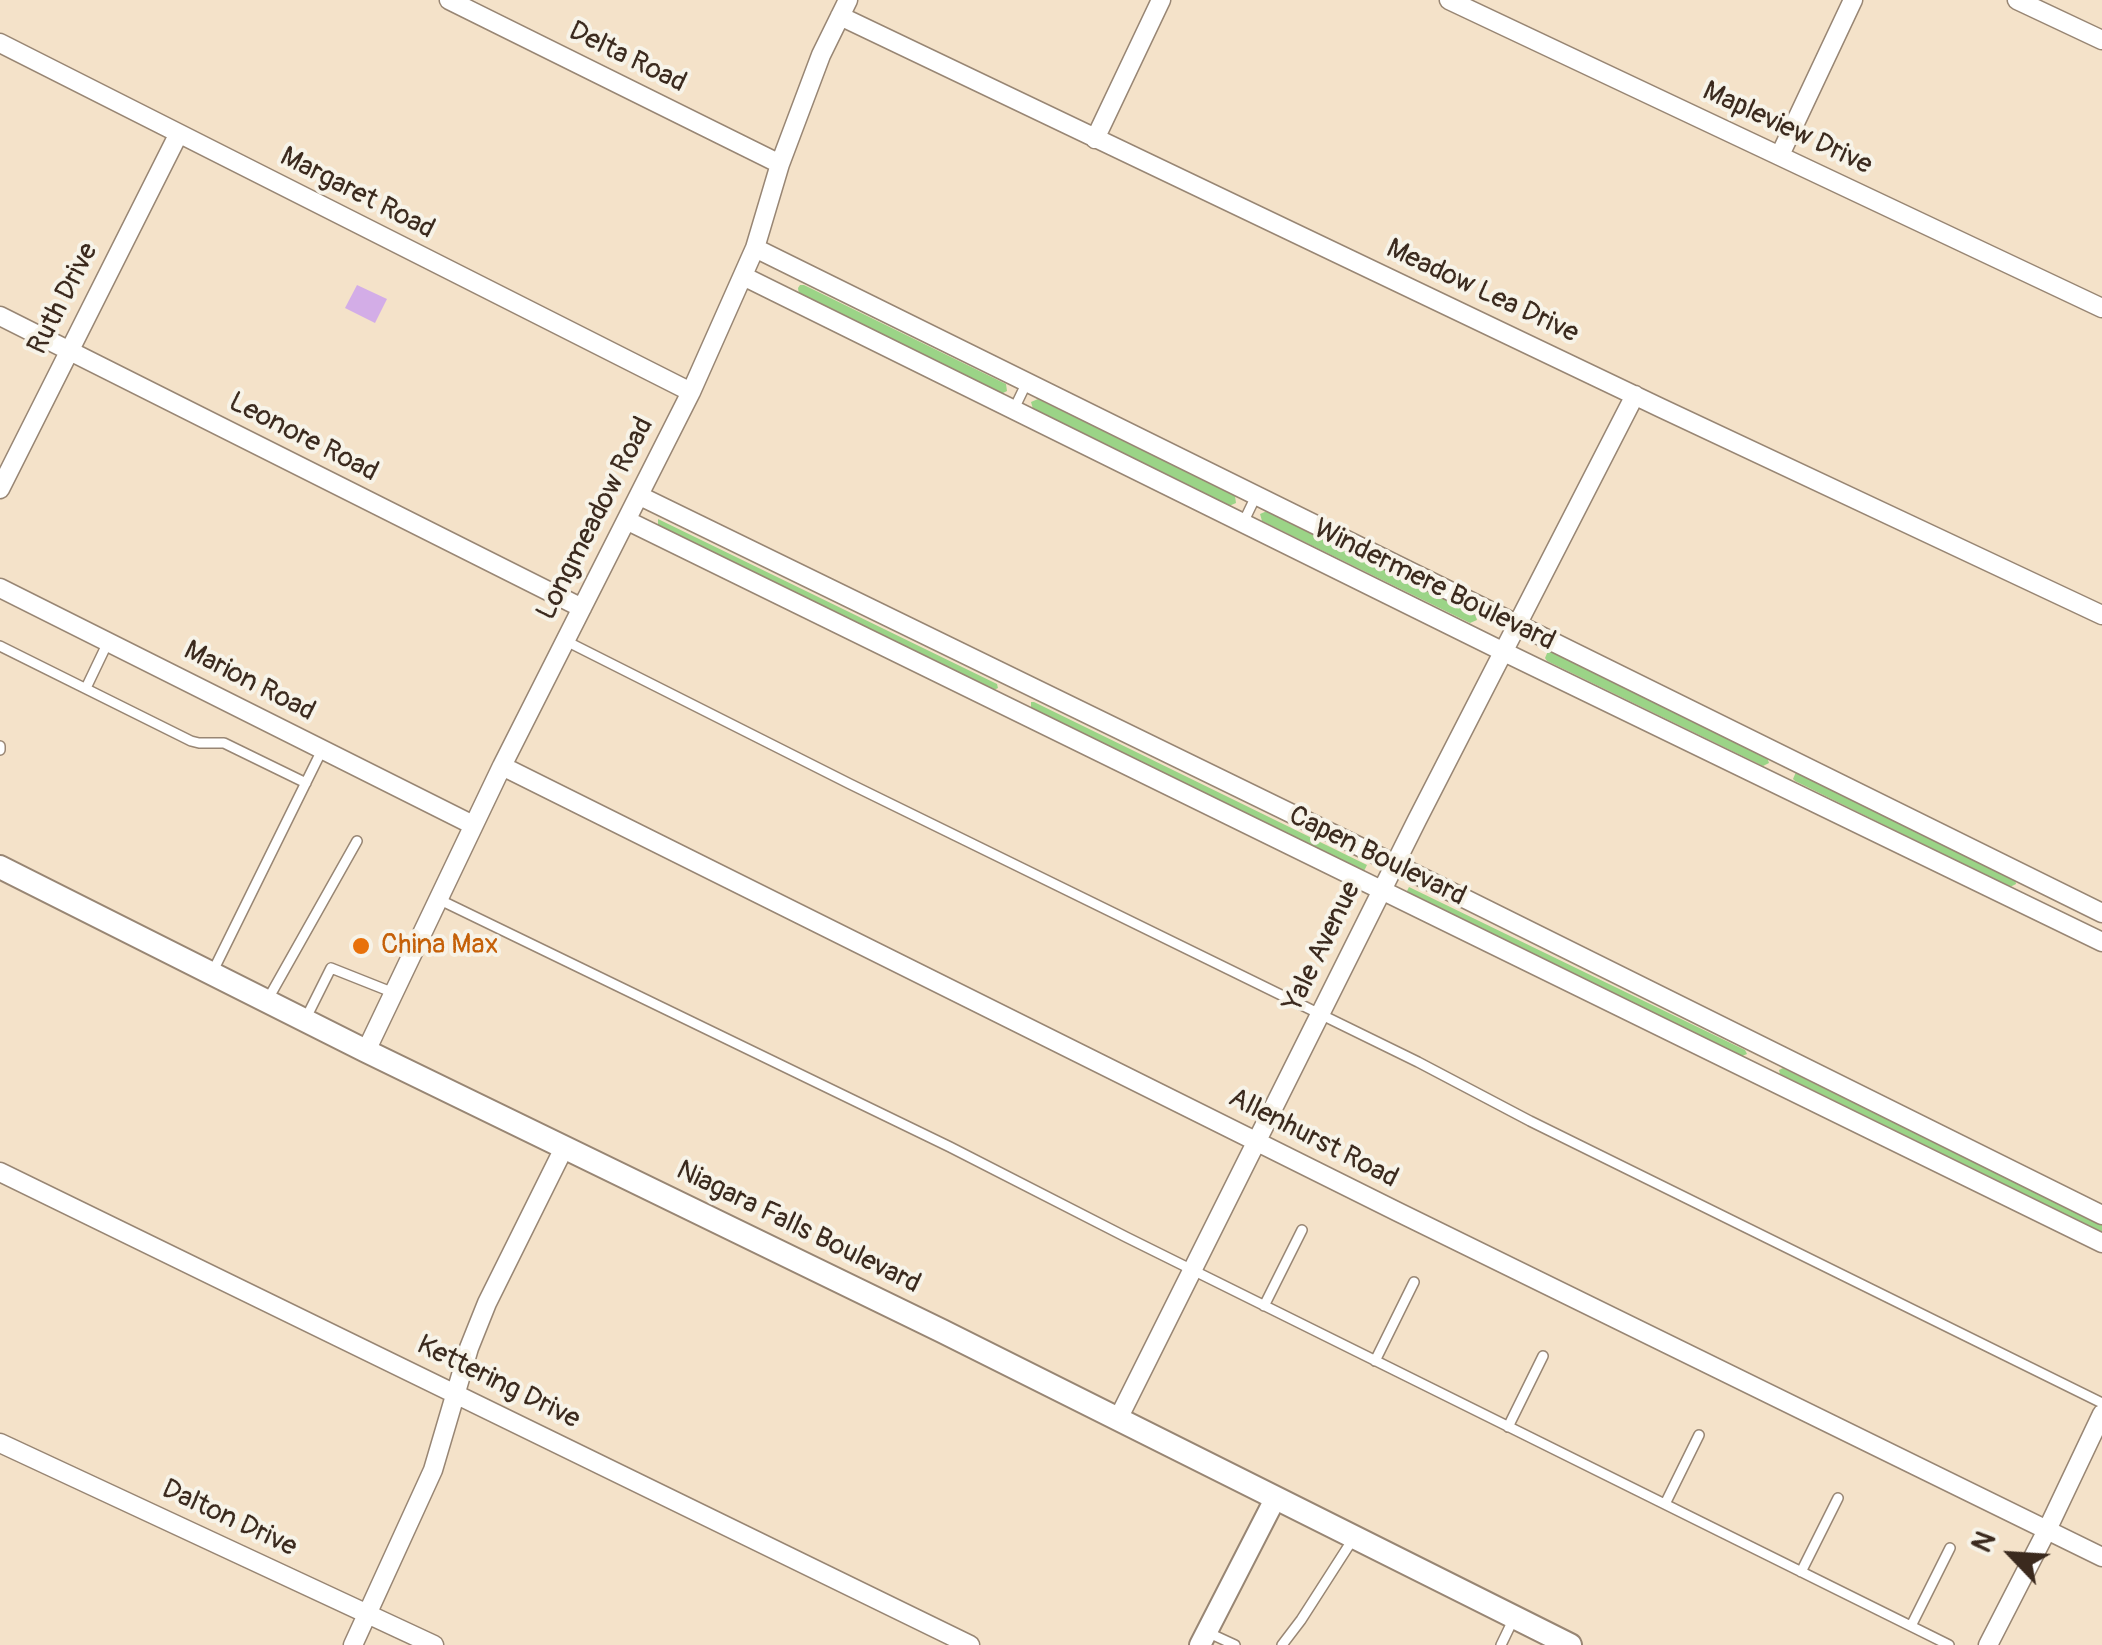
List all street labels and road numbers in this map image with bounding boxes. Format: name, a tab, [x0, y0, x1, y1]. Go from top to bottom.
street label: Delta Road	[563, 15, 691, 101]
street label: Mapleview Drive	[1697, 75, 1877, 183]
street label: Margaret Road	[274, 141, 440, 247]
street label: Meadow Lea Drive	[1380, 233, 1584, 351]
street label: Ruth Drive	[22, 238, 106, 360]
street label: Leonore Road	[223, 386, 383, 490]
street label: Longmeadow Road	[530, 412, 662, 626]
street label: Windermere Boulevard	[1308, 513, 1560, 659]
street label: Marion Road	[178, 635, 320, 729]
street label: Capen Boulevard	[1283, 800, 1471, 914]
street label: Yale Avenue	[1277, 876, 1369, 1018]
street label: Allenhurst Road	[1223, 1082, 1403, 1196]
street label: Niagara Falls Boulevard	[670, 1154, 926, 1302]
street label: Kettering Drive	[411, 1329, 585, 1437]
street label: Dalton Drive	[156, 1473, 302, 1565]

